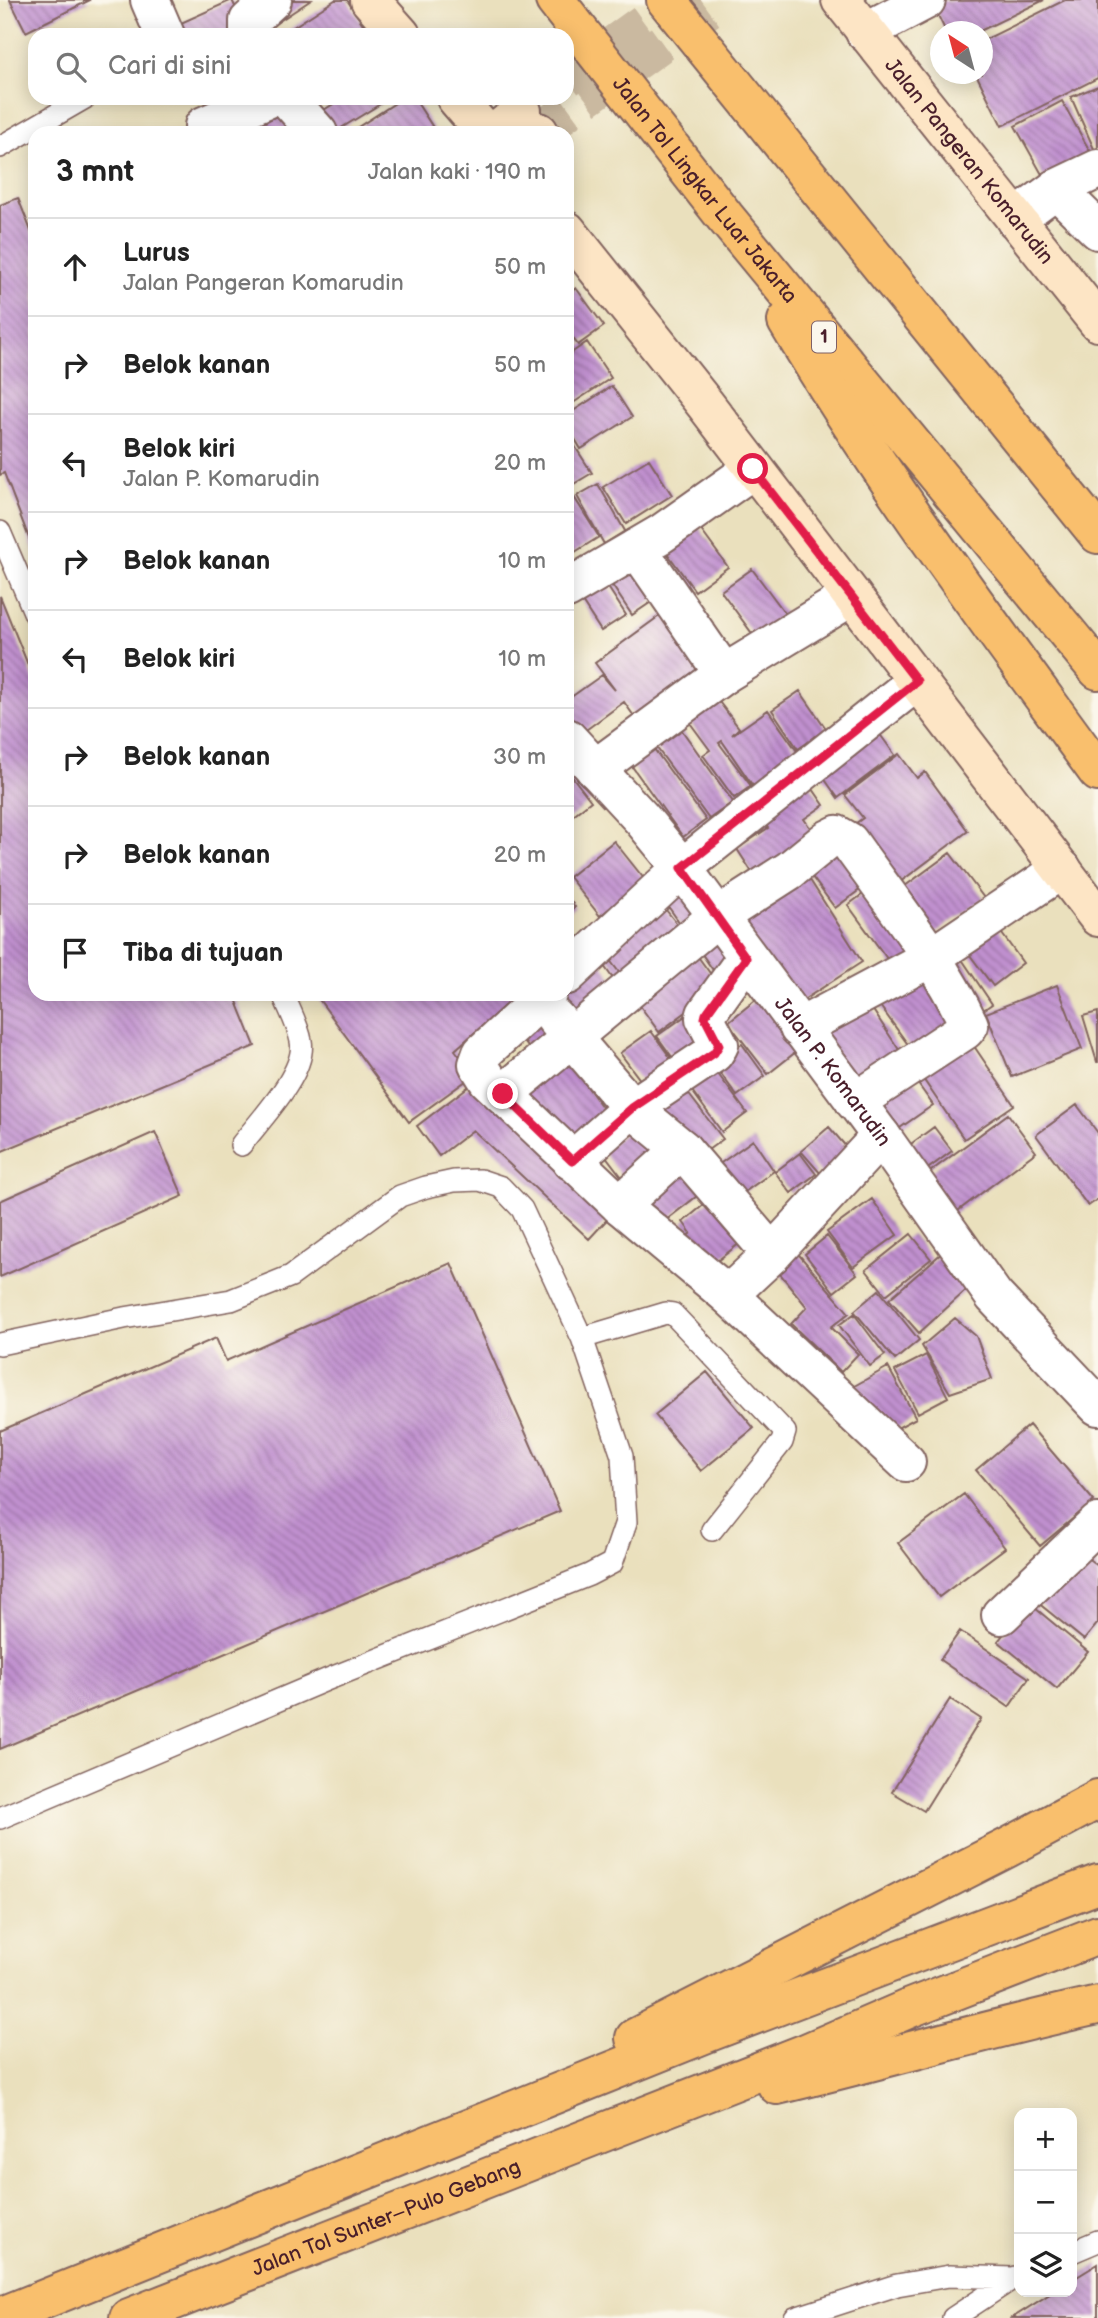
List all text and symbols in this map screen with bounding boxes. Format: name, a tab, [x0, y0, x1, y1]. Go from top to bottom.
north arrow	[930, 21, 993, 84]
search box	[28, 28, 574, 105]
icon: search	[52, 48, 90, 86]
text: Cari di sini	[108, 51, 231, 82]
street label: Jalan Pangeran Komarudin	[880, 53, 1059, 269]
street label: Jalan Tol Lingkar Luar Jakarta	[607, 72, 803, 308]
text: 3 mnt	[56, 154, 134, 190]
text: Jalan kaki · 190 m	[368, 158, 546, 186]
text: Lurus	[123, 238, 190, 269]
icon: ahead	[56, 248, 94, 286]
text: 50 m	[494, 253, 546, 281]
text: Jalan Pangeran Komarudin	[123, 269, 404, 297]
road number: 1	[812, 322, 836, 352]
icon: right	[56, 346, 94, 384]
text: Belok kanan	[123, 350, 270, 381]
text: 50 m	[494, 351, 546, 379]
text: Belok kiri	[123, 434, 235, 465]
icon: left	[56, 444, 94, 482]
text: 20 m	[494, 449, 546, 477]
route start	[737, 453, 768, 484]
text: Jalan P. Komarudin	[123, 465, 320, 493]
icon: right	[56, 542, 94, 580]
text: Belok kanan	[123, 546, 270, 577]
text: 10 m	[498, 547, 546, 575]
icon: left	[56, 640, 94, 678]
text: Belok kiri	[123, 644, 235, 675]
text: 10 m	[498, 645, 546, 673]
icon: right	[56, 738, 94, 776]
text: Belok kanan	[123, 742, 270, 773]
text: 30 m	[493, 743, 546, 771]
icon: right	[56, 836, 94, 874]
text: Belok kanan	[123, 840, 270, 871]
text: 20 m	[494, 841, 546, 869]
icon: arrive	[56, 934, 94, 972]
text: Tiba di tujuan	[123, 938, 283, 969]
street label: Jalan P. Komarudin	[769, 992, 897, 1151]
route end	[487, 1078, 518, 1109]
map controls	[1014, 2108, 1077, 2297]
button: +	[1014, 2108, 1077, 2171]
street label: Jalan Tol Sunter–Pulo Gebang	[248, 2154, 524, 2281]
button: −	[1014, 2171, 1077, 2234]
button: layers	[1014, 2234, 1077, 2297]

